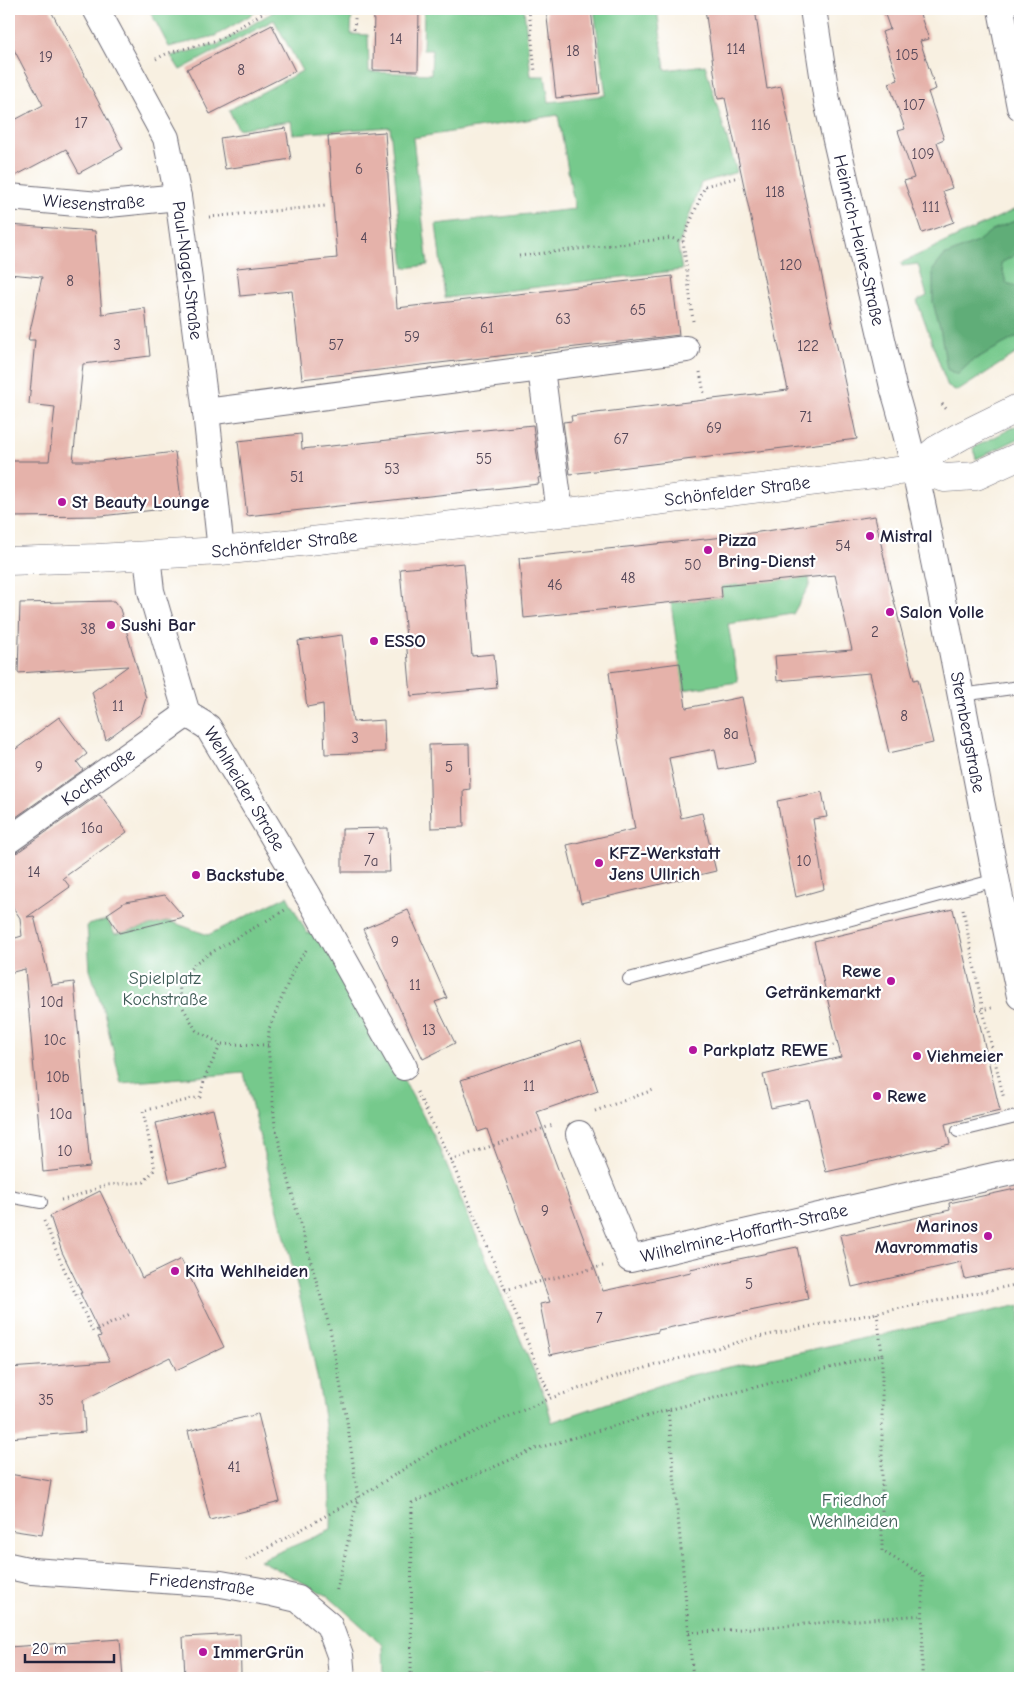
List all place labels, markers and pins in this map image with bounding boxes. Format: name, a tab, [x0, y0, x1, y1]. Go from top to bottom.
place label: St Beauty Lounge	[72, 492, 210, 513]
marker: St Beauty Lounge	[56, 496, 68, 508]
place label: Mistral	[880, 526, 933, 547]
place label: Pizza Bring-Dienst	[718, 530, 816, 572]
marker: Mistral	[864, 530, 876, 542]
marker: Pizza Bring-Dienst	[702, 544, 714, 556]
place label: Salon Volle	[900, 602, 984, 623]
marker: Salon Volle	[884, 606, 896, 618]
place label: Sushi Bar	[121, 615, 196, 636]
marker: Sushi Bar	[105, 619, 117, 631]
place label: ESSO	[384, 631, 426, 652]
marker: ESSO	[368, 635, 380, 647]
place label: KFZ-Werkstatt Jens Ullrich	[609, 843, 721, 885]
marker: KFZ-Werkstatt Jens Ullrich	[593, 857, 605, 869]
place label: Backstube	[206, 865, 285, 886]
marker: Backstube	[190, 869, 202, 881]
place label: Rewe Getränkemarkt	[765, 961, 882, 1003]
marker: Rewe Getränkemarkt	[885, 975, 897, 987]
place label: Parkplatz REWE	[703, 1040, 828, 1061]
marker: Parkplatz REWE	[687, 1044, 699, 1056]
place label: Viehmeier	[927, 1046, 1004, 1067]
marker: Viehmeier	[911, 1050, 923, 1062]
place label: Rewe	[887, 1086, 926, 1107]
marker: Rewe	[871, 1090, 883, 1102]
place label: Marinos Mavrommatis	[875, 1216, 978, 1258]
marker: Marinos Mavrommatis	[982, 1230, 994, 1242]
place label: Kita Wehlheiden	[185, 1261, 308, 1282]
marker: Kita Wehlheiden	[169, 1265, 181, 1277]
place label: ImmerGrün	[213, 1642, 304, 1663]
marker: ImmerGrün	[197, 1646, 209, 1658]

